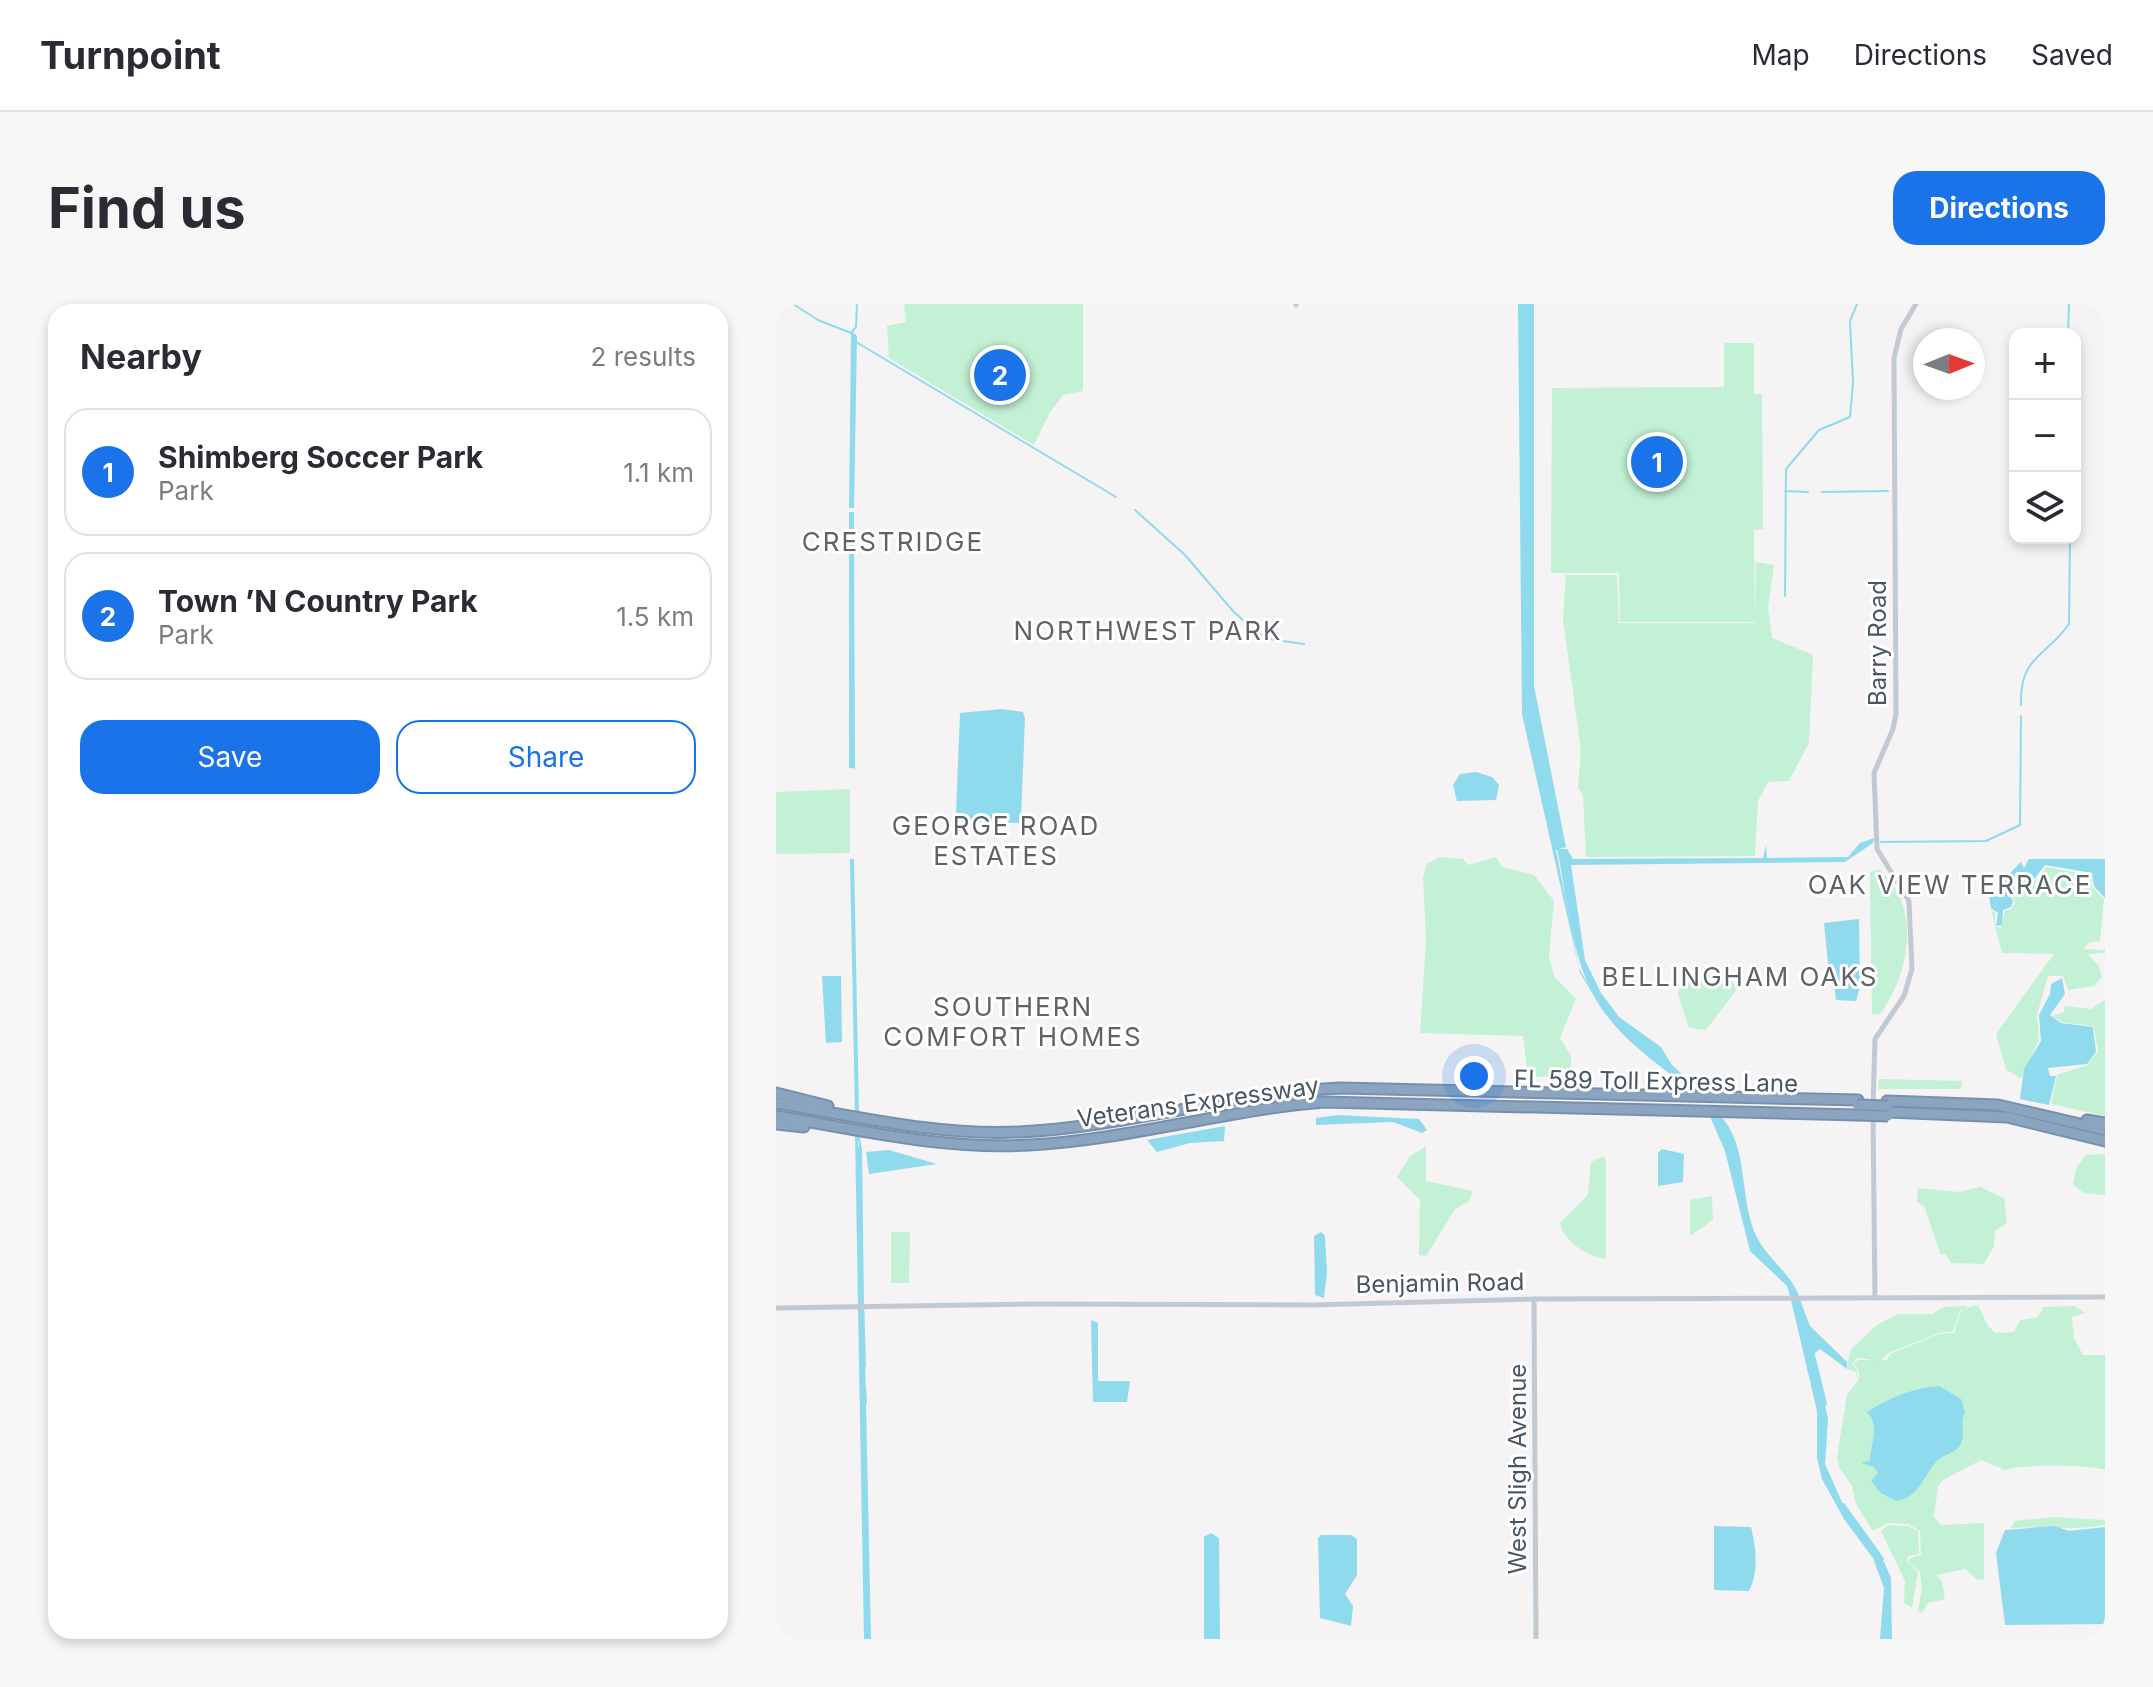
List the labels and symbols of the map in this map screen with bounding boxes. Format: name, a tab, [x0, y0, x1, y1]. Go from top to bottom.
north arrow	[1913, 328, 1985, 400]
pin: 2	[974, 345, 1026, 405]
pin: 1	[1631, 432, 1683, 492]
district label: CRESTRIDGE	[802, 526, 984, 557]
street label: Barry Road	[1863, 580, 1892, 706]
district label: NORTHWEST PARK	[1013, 615, 1283, 646]
district label: GEORGE ROAD ESTATES	[892, 810, 1100, 871]
district label: OAK VIEW TERRACE	[1808, 869, 2092, 900]
district label: BELLINGHAM OAKS	[1602, 961, 1878, 992]
district label: SOUTHERN COMFORT HOMES	[883, 991, 1143, 1052]
your location	[1454, 1056, 1494, 1096]
street label: FL 589 Toll Express Lane	[1514, 1064, 1798, 1098]
street label: Veterans Expressway	[1075, 1071, 1321, 1133]
street label: Benjamin Road	[1355, 1267, 1525, 1299]
street label: West Sligh Avenue	[1503, 1364, 1532, 1574]

